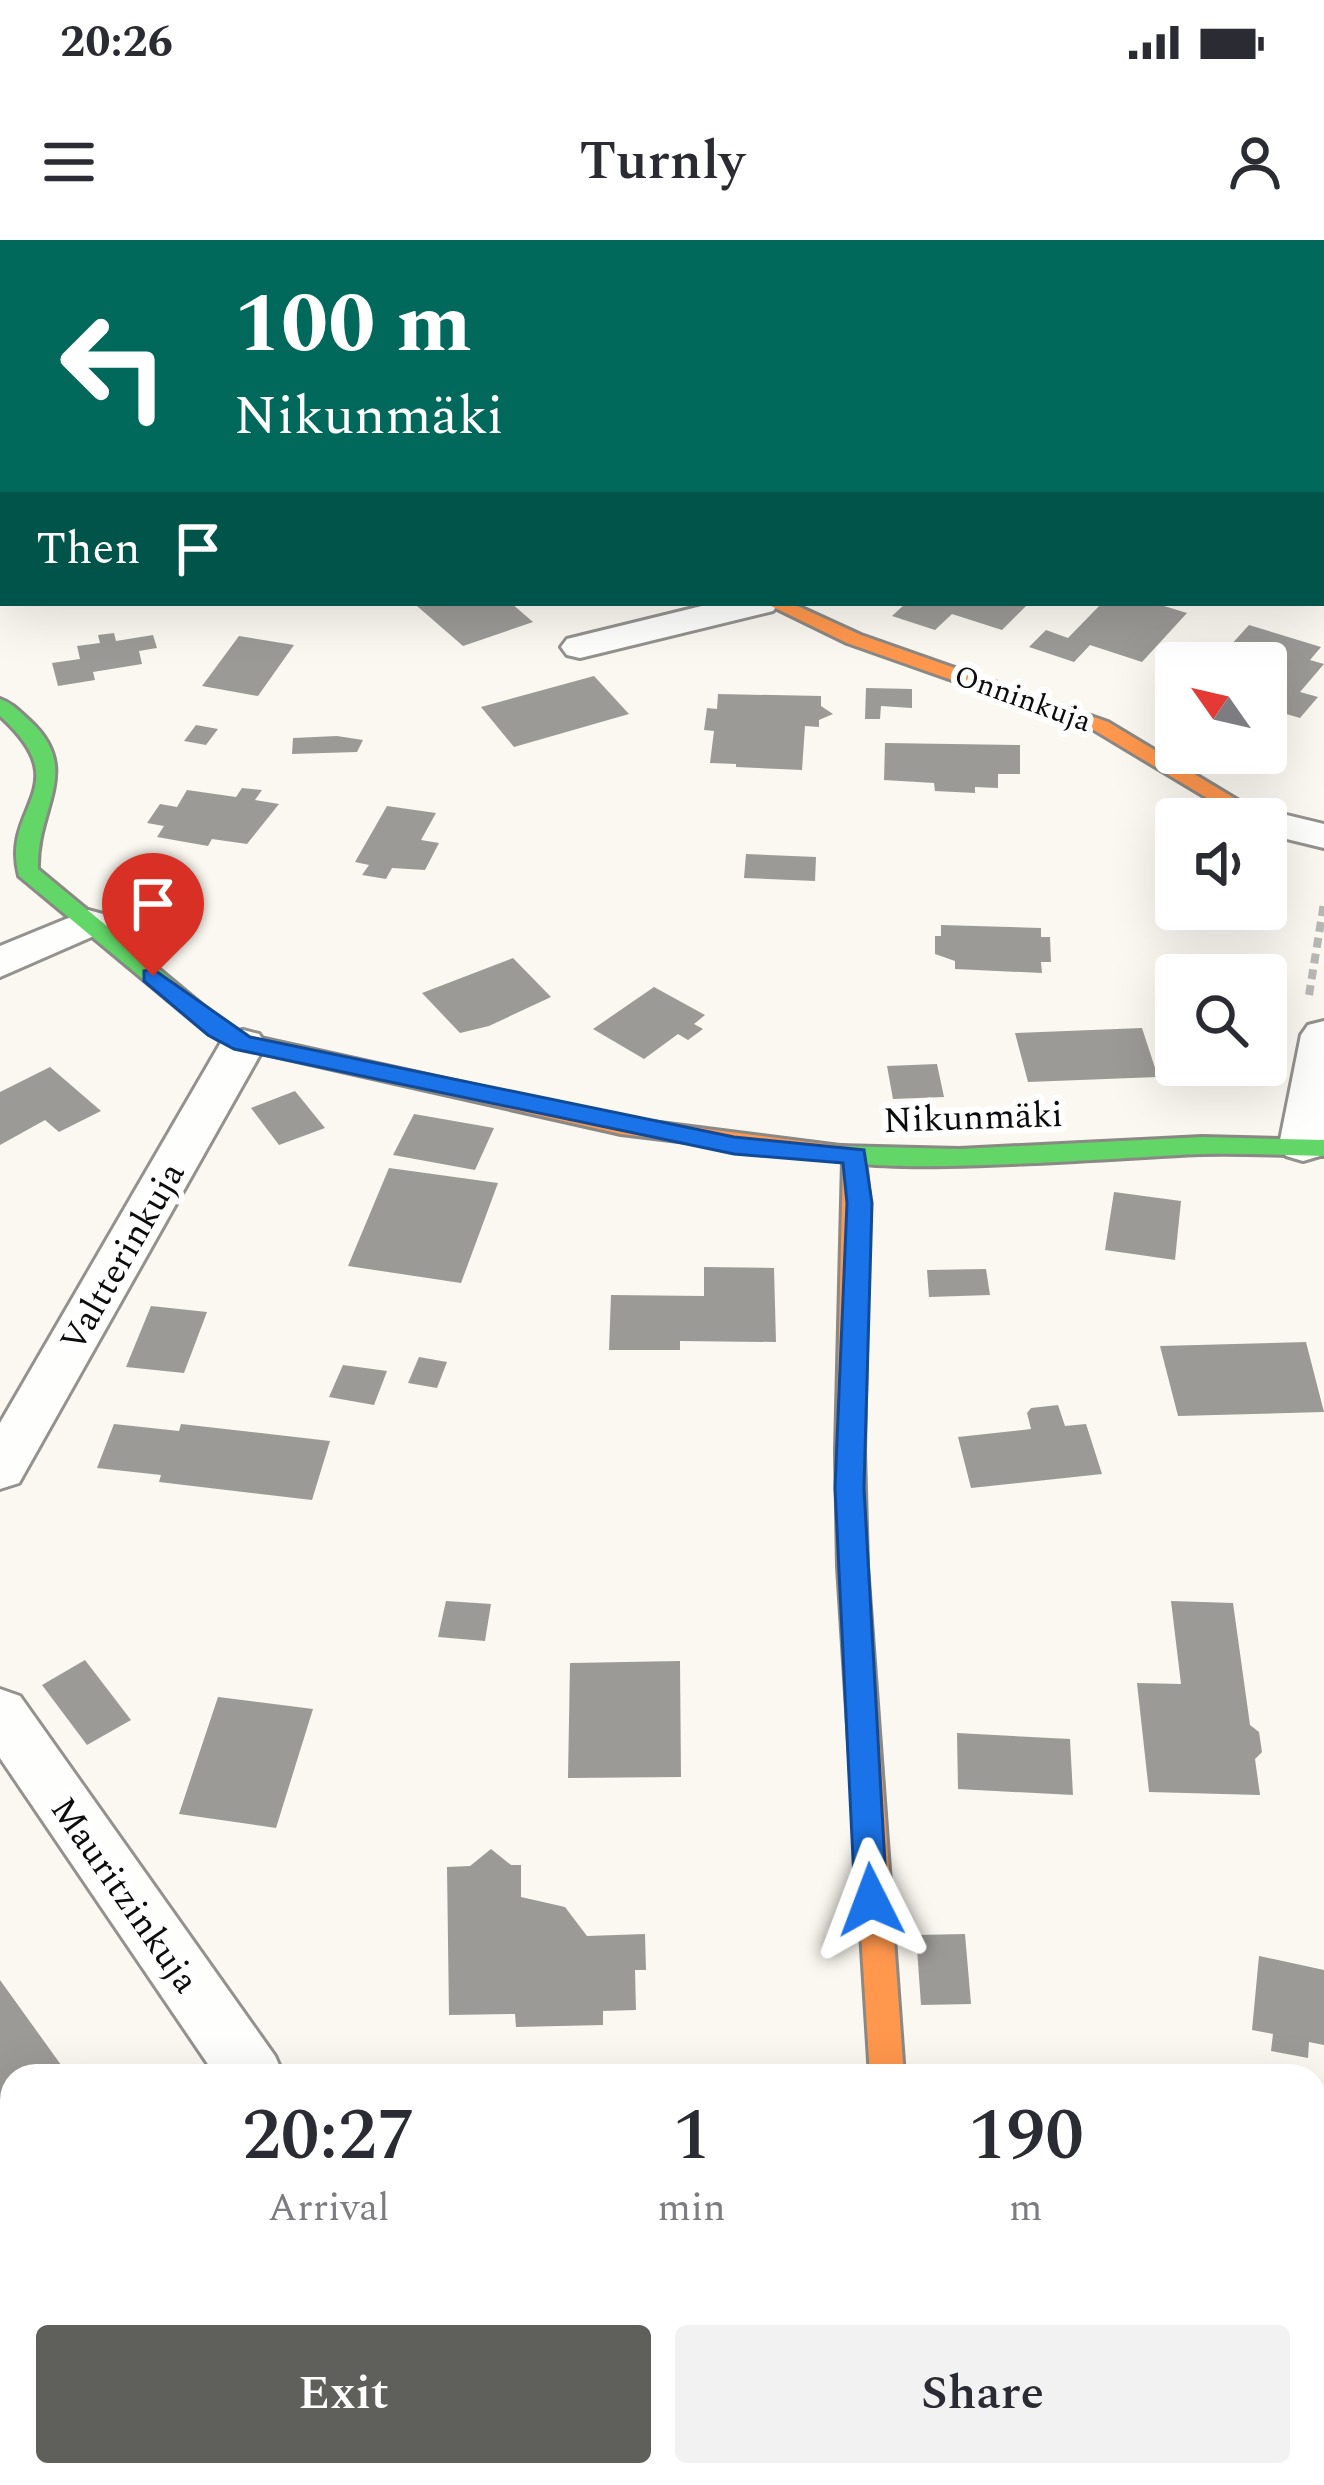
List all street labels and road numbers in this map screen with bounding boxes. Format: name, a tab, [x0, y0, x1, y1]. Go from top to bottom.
street label: Onninkuja	[948, 653, 1098, 745]
street label: Nikunmäki	[882, 1088, 1064, 1149]
street label: Valtterinkuja	[47, 1152, 200, 1362]
street label: Mauritzinkuja	[36, 1786, 212, 2005]

